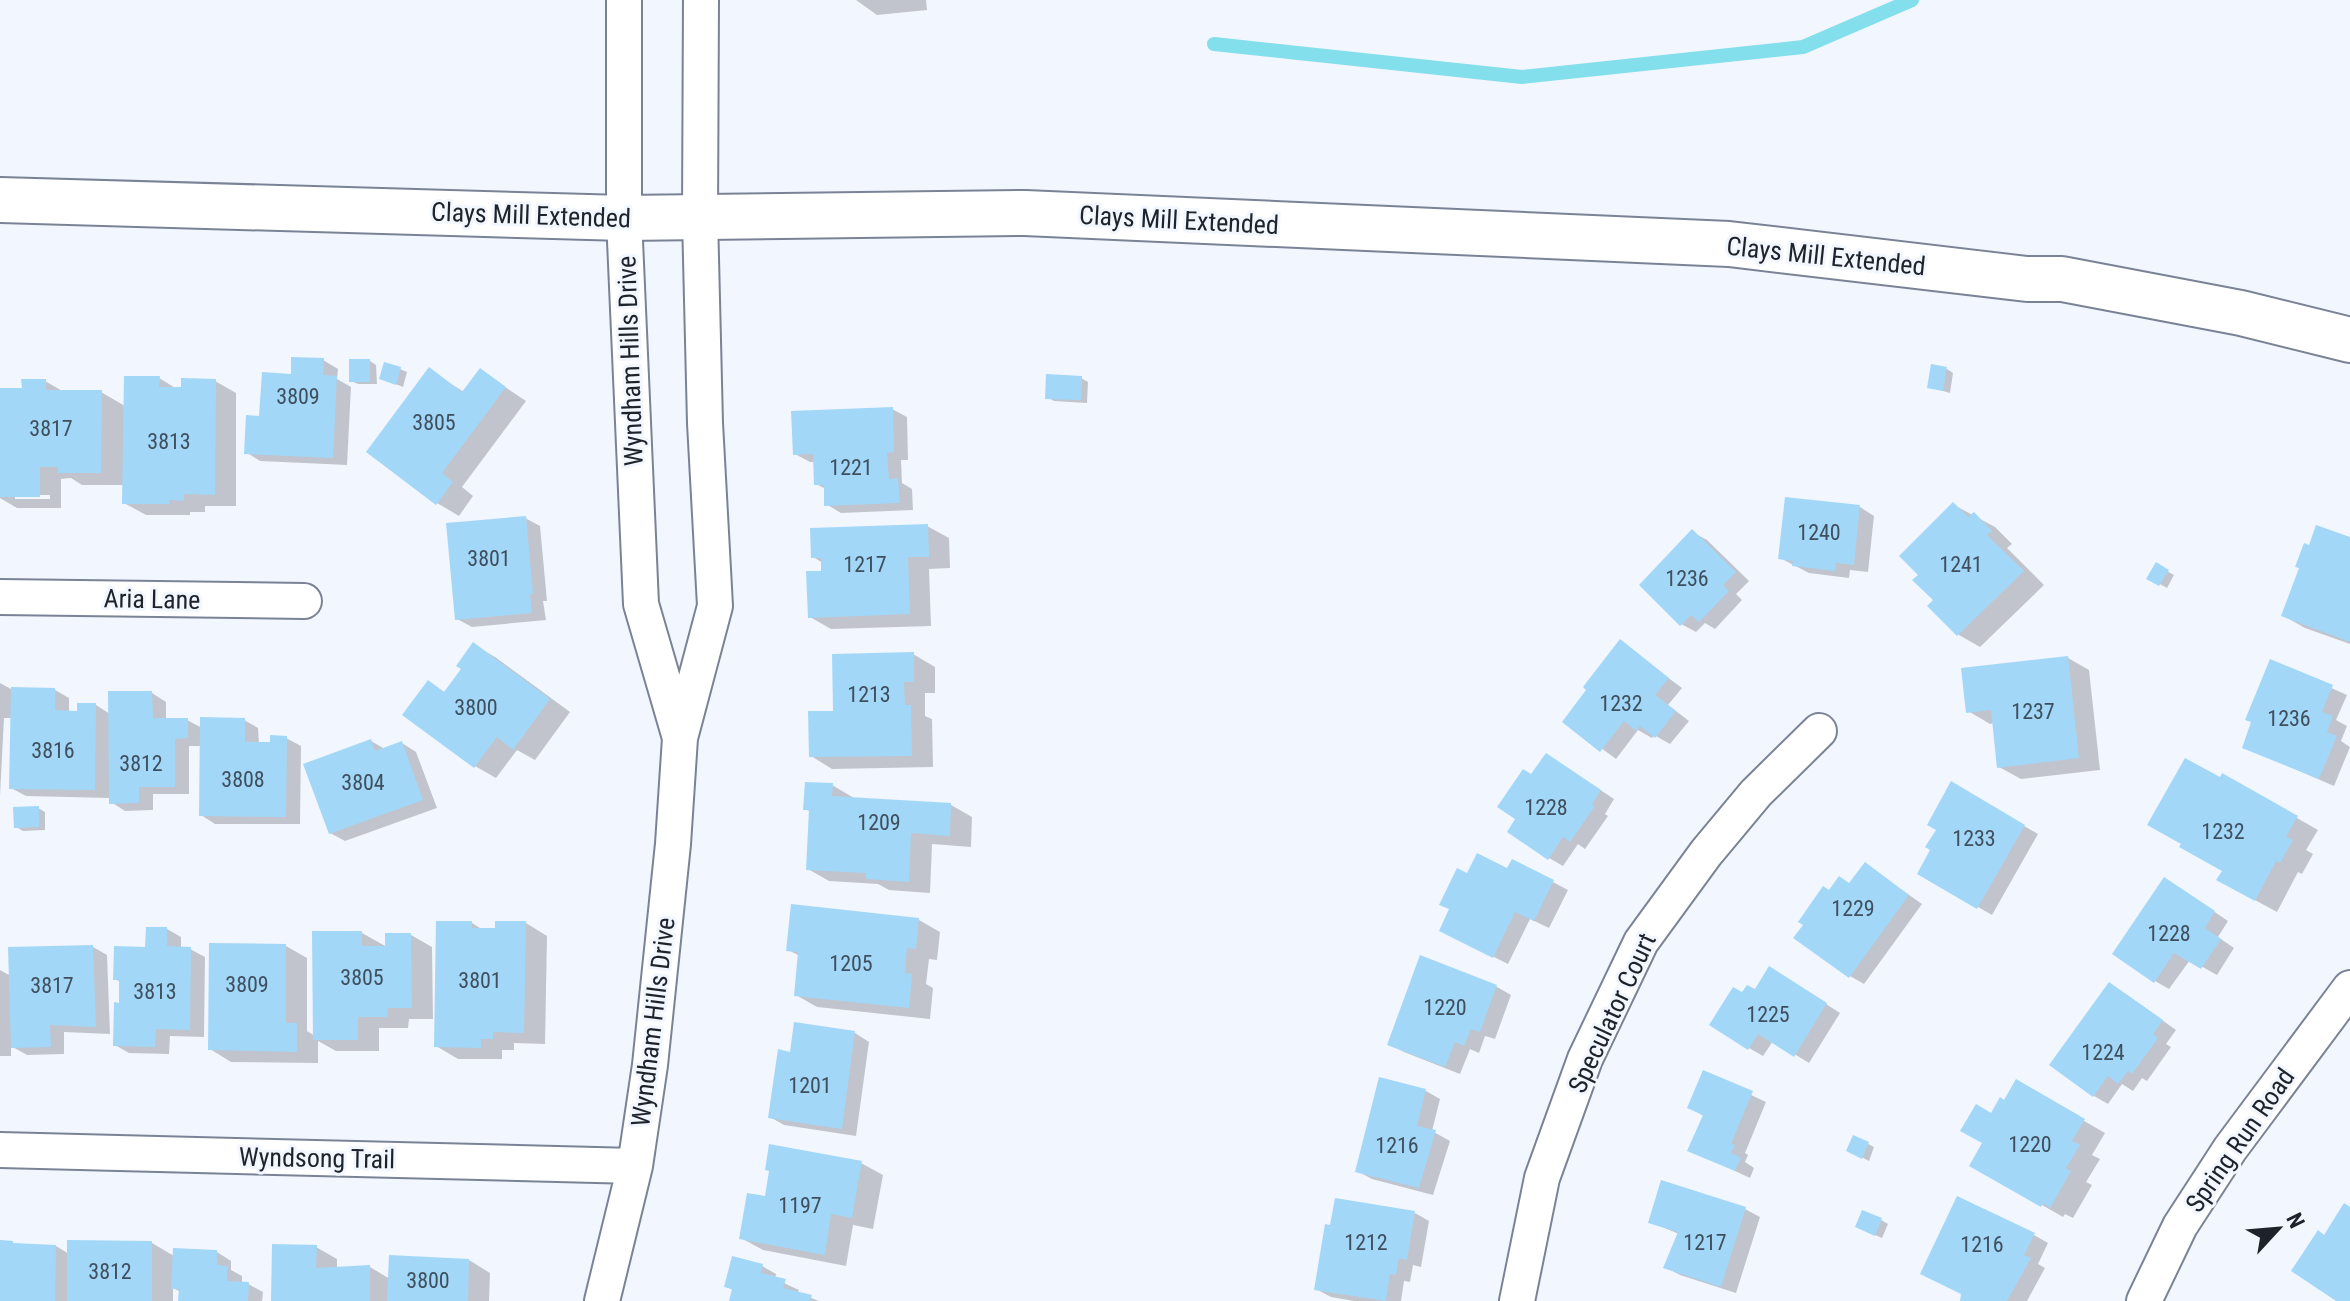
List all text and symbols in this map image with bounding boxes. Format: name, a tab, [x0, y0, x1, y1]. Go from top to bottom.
street label: Clays Mill Extended	[431, 197, 631, 233]
street label: Clays Mill Extended	[1078, 200, 1280, 240]
street label: Clays Mill Extended	[1725, 231, 1927, 281]
street label: Wyndham Hills Drive	[611, 255, 649, 467]
house number: 3809	[276, 384, 320, 409]
house number: 3805	[412, 410, 456, 435]
house number: 3817	[29, 416, 73, 441]
house number: 3813	[147, 429, 191, 454]
house number: 1221	[829, 455, 873, 480]
house number: 1240	[1797, 520, 1841, 545]
house number: 3801	[467, 546, 511, 571]
house number: 1217	[843, 552, 887, 577]
house number: 1241	[1939, 552, 1983, 577]
house number: 1236	[1665, 566, 1709, 591]
street label: Aria Lane	[103, 583, 201, 615]
house number: 1213	[847, 682, 891, 707]
house number: 1232	[1599, 691, 1643, 716]
house number: 3800	[454, 695, 498, 720]
house number: 1237	[2011, 699, 2055, 724]
house number: 1236	[2267, 706, 2311, 731]
house number: 3816	[31, 738, 75, 763]
house number: 3812	[119, 751, 163, 776]
house number: 3808	[221, 767, 265, 792]
house number: 3804	[341, 770, 385, 795]
house number: 1228	[1524, 795, 1568, 820]
house number: 1209	[857, 810, 901, 835]
house number: 1232	[2201, 819, 2245, 844]
house number: 1233	[1952, 826, 1996, 851]
house number: 1229	[1831, 896, 1875, 921]
street label: Wyndham Hills Drive	[625, 916, 681, 1128]
house number: 1228	[2147, 921, 2191, 946]
street label: Speculator Court	[1562, 928, 1662, 1098]
house number: 1205	[829, 951, 873, 976]
house number: 3805	[340, 965, 384, 990]
house number: 3801	[458, 968, 502, 993]
house number: 3809	[225, 972, 269, 997]
house number: 3817	[30, 973, 74, 998]
house number: 3813	[133, 979, 177, 1004]
house number: 1220	[1423, 995, 1467, 1020]
house number: 1225	[1746, 1002, 1790, 1027]
house number: 1224	[2081, 1040, 2125, 1065]
street label: Spring Run Road	[2179, 1062, 2301, 1218]
house number: 1201	[788, 1073, 832, 1098]
house number: 1220	[2008, 1132, 2052, 1157]
house number: 1216	[1375, 1133, 1419, 1158]
street label: Wyndsong Trail	[239, 1142, 395, 1174]
north arrow	[2238, 1189, 2318, 1269]
house number: 1197	[778, 1193, 822, 1218]
text: N	[2281, 1209, 2310, 1232]
house number: 1212	[1344, 1230, 1388, 1255]
house number: 1217	[1683, 1230, 1727, 1255]
house number: 1216	[1960, 1232, 2004, 1257]
house number: 3812	[88, 1259, 132, 1284]
house number: 3800	[406, 1268, 450, 1293]

